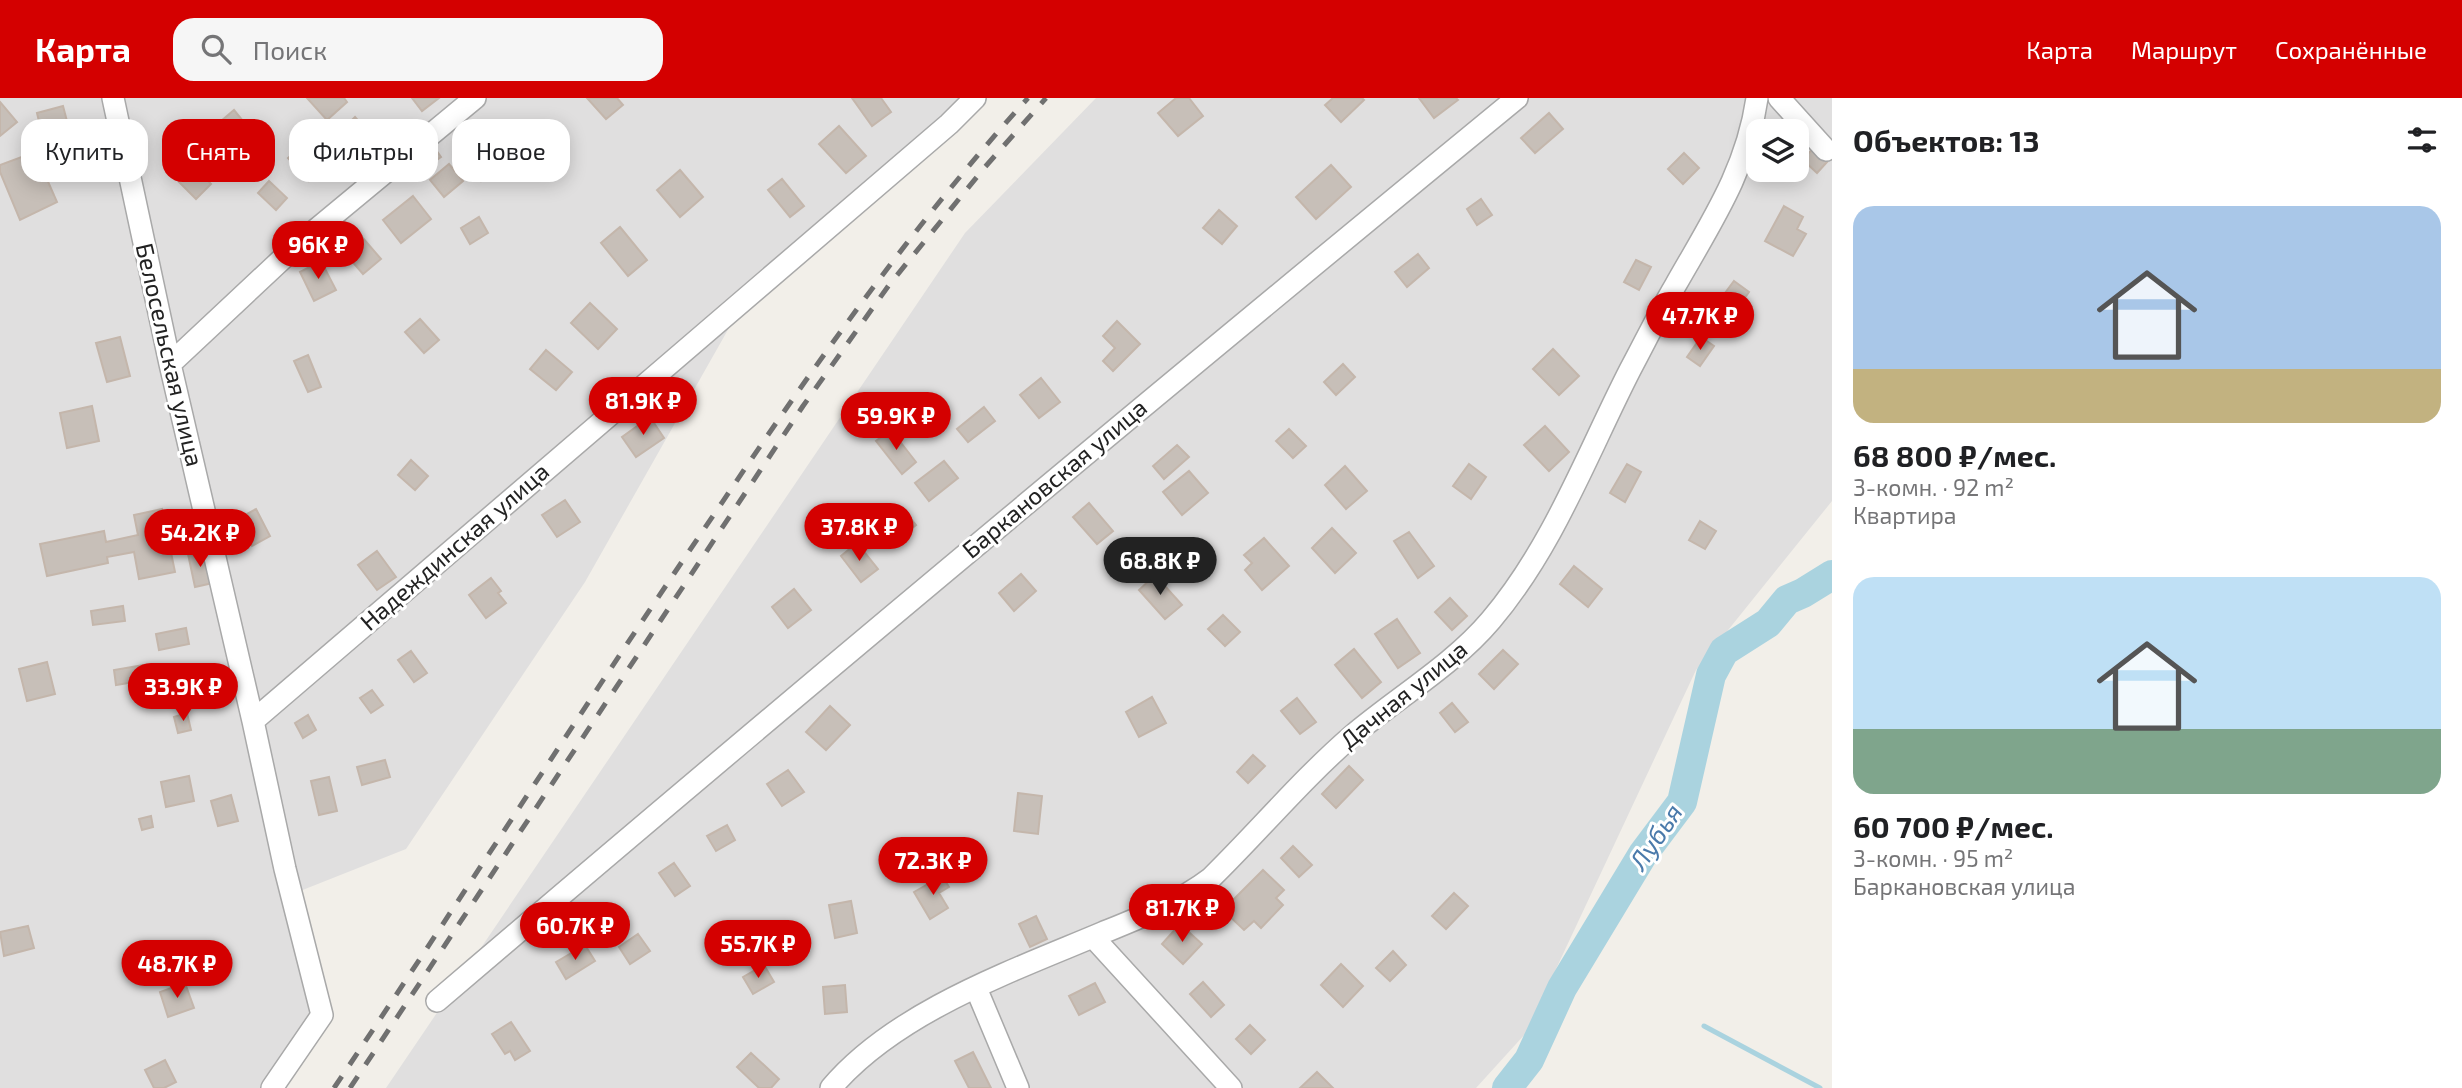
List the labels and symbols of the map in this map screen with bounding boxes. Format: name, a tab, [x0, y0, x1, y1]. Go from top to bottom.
pin: 96K ₽	[269, 222, 367, 281]
street label: Белосельская улица	[130, 240, 210, 469]
pin: 47.7K ₽	[1635, 292, 1765, 352]
pin: 81.9K ₽	[578, 378, 708, 437]
pin: 59.9K ₽	[831, 392, 961, 452]
street label: Баркановская улица	[956, 392, 1153, 564]
street label: Надеждинская улица	[354, 456, 555, 636]
pin: 37.8K ₽	[794, 504, 924, 563]
pin: 54.2K ₽	[135, 510, 265, 569]
pin: 68.8K ₽	[1095, 538, 1225, 597]
street label: Дачная улица	[1334, 634, 1473, 755]
pin: 33.9K ₽	[118, 664, 248, 723]
water label: Лубья	[1621, 797, 1688, 876]
pin: 72.3K ₽	[868, 838, 998, 897]
pin: 81.7K ₽	[1117, 884, 1247, 944]
pin: 60.7K ₽	[510, 902, 640, 962]
pin: 55.7K ₽	[693, 920, 823, 980]
pin: 48.7K ₽	[112, 940, 242, 1000]

